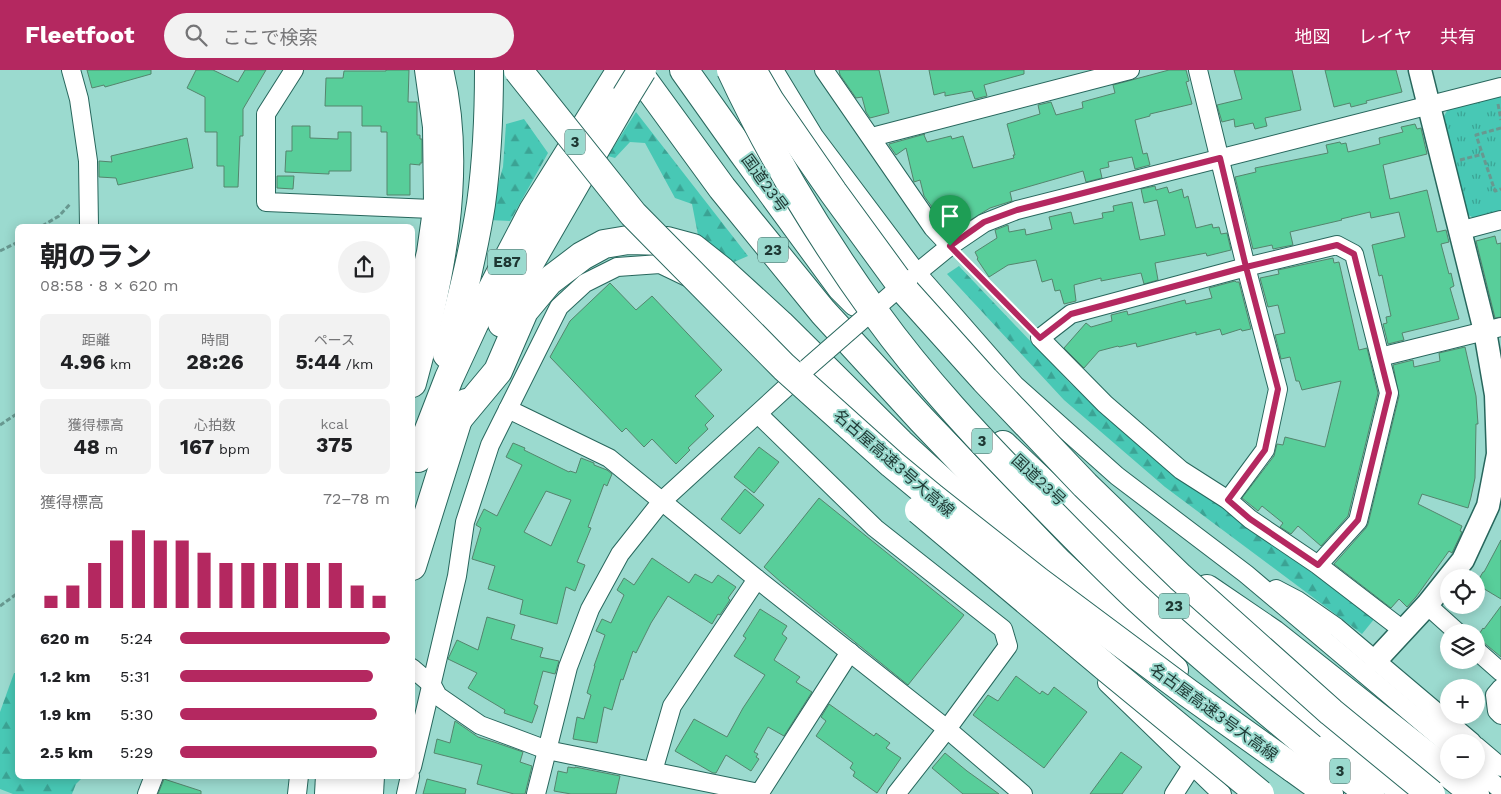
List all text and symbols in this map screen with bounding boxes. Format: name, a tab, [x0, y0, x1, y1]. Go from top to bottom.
search box	[164, 13, 514, 58]
text: Fleetfoot	[25, 21, 134, 49]
icon: search	[182, 21, 210, 49]
text: ここで検索	[222, 26, 317, 49]
text: 地図	[1295, 26, 1331, 47]
text: レイヤ	[1359, 26, 1412, 47]
text: 共有	[1440, 26, 1476, 47]
road number: 3	[565, 130, 585, 154]
street label: 国道23号	[738, 150, 792, 216]
pin	[929, 195, 971, 246]
icon: arrive	[936, 202, 964, 230]
road number: 23	[758, 238, 788, 262]
text: 朝のラン	[40, 240, 152, 273]
button: share	[338, 241, 390, 293]
road number: E87	[488, 250, 526, 274]
text: 08:58 · 8 × 620 m	[40, 276, 178, 295]
text: 距離	[82, 332, 110, 348]
text: 時間	[201, 332, 229, 348]
text: ペース	[314, 332, 355, 348]
text: 4.96	[60, 349, 105, 374]
text: 28:26	[186, 349, 244, 374]
text: 5:44	[295, 349, 341, 374]
text: km	[105, 356, 131, 372]
text: /km	[341, 356, 373, 372]
street label: 名古屋高速3号大高線	[830, 406, 958, 520]
text: kcal	[320, 416, 348, 432]
text: 獲得標高	[68, 417, 124, 433]
text: 心拍数	[194, 417, 236, 433]
road number: 3	[972, 428, 992, 454]
text: 375	[316, 432, 353, 457]
text: 48	[73, 434, 100, 459]
text: 167	[180, 434, 214, 459]
text: m	[100, 441, 118, 457]
text: bpm	[214, 441, 250, 457]
street label: 国道23号	[1008, 450, 1070, 510]
text: 72–78 m	[323, 489, 390, 508]
text: 獲得標高	[40, 493, 104, 512]
map controls	[1440, 569, 1485, 779]
button: locate	[1440, 569, 1485, 614]
road number: 23	[1159, 594, 1189, 618]
button: layers	[1440, 624, 1485, 669]
text: 620 m	[40, 629, 89, 648]
text: 5:24	[120, 629, 153, 648]
street label: 名古屋高速3号大高線	[1146, 659, 1282, 765]
text: 1.2 km	[40, 667, 91, 686]
text: 5:31	[120, 667, 150, 686]
button: +	[1440, 679, 1485, 724]
text: 1.9 km	[40, 705, 91, 724]
text: 5:30	[120, 705, 153, 724]
button: −	[1440, 734, 1485, 779]
text: 2.5 km	[40, 743, 93, 762]
text: 5:29	[120, 743, 153, 762]
road number: 3	[1330, 758, 1350, 784]

